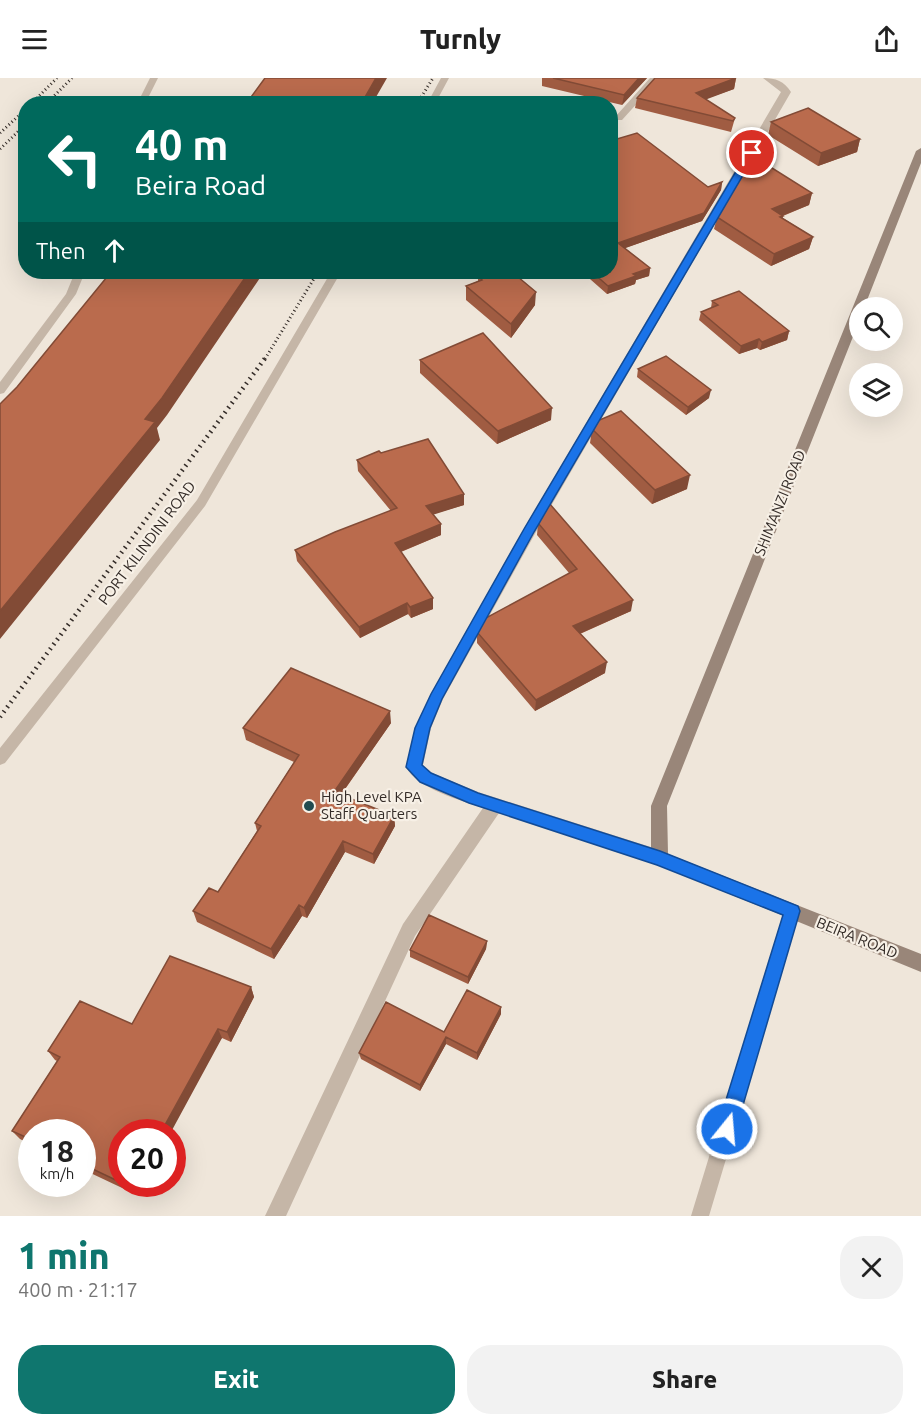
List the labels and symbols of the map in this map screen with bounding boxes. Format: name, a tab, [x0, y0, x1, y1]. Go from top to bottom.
pin	[726, 127, 777, 178]
street label: SHIMANZI ROAD	[751, 447, 809, 558]
street label: PORT KILINDINI ROAD	[95, 477, 199, 608]
place label: High Level KPA Staff Quarters	[321, 788, 422, 822]
marker: High Level KPA Staff Quarters	[302, 799, 316, 813]
street label: BEIRA ROAD	[814, 914, 900, 962]
position arrow	[695, 1097, 759, 1161]
speed limit sign: 20	[108, 1119, 186, 1197]

